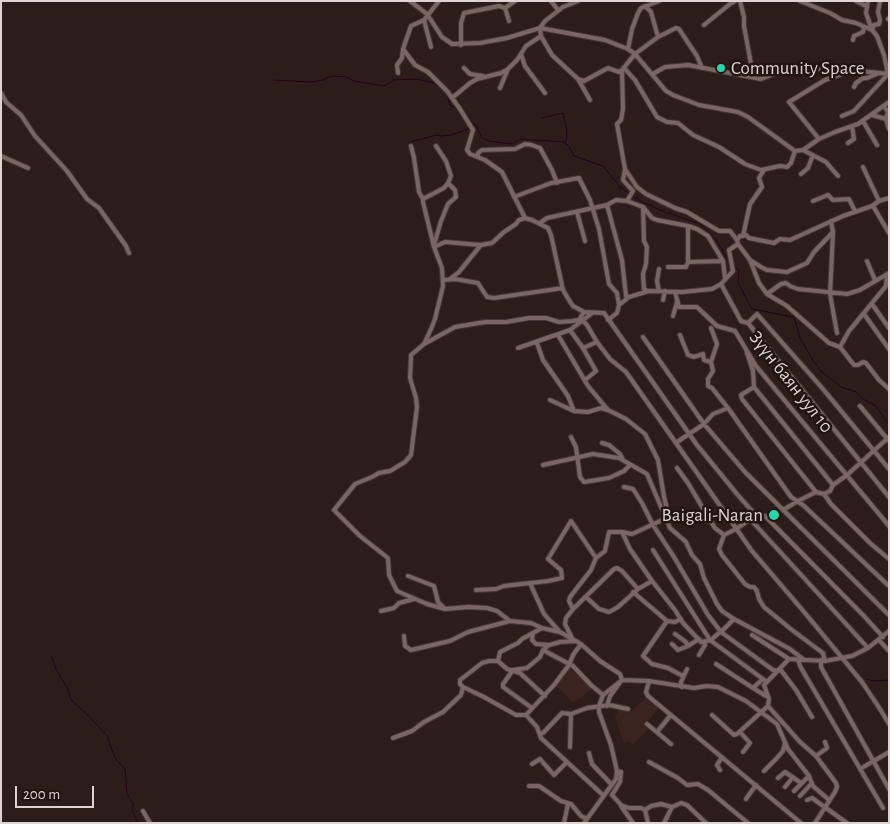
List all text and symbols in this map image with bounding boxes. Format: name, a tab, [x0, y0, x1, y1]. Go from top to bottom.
place label: Community Space	[731, 57, 865, 79]
marker: Community Space	[715, 62, 727, 74]
street label: Зүүн баян уул 10	[744, 326, 838, 438]
place label: Baigali-Naran	[662, 504, 763, 526]
marker: Baigali-Naran	[767, 508, 781, 522]
scale bar	[18, 776, 96, 808]
text: 200 m	[23, 787, 60, 802]

